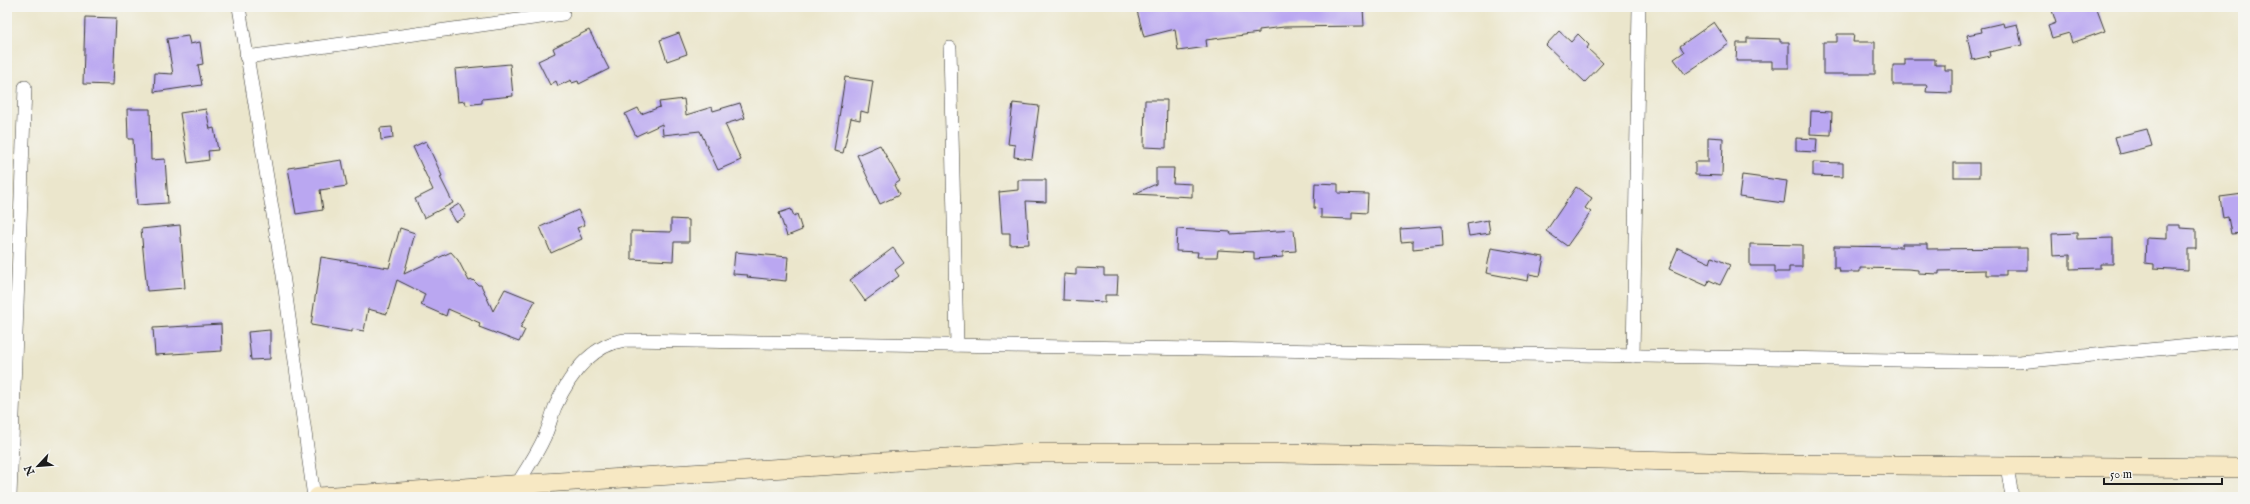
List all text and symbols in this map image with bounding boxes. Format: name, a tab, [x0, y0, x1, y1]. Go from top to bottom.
north arrow	[18, 446, 58, 486]
scale bar	[2104, 460, 2222, 486]
text: N	[21, 462, 39, 478]
text: 50 m	[2110, 467, 2132, 482]

